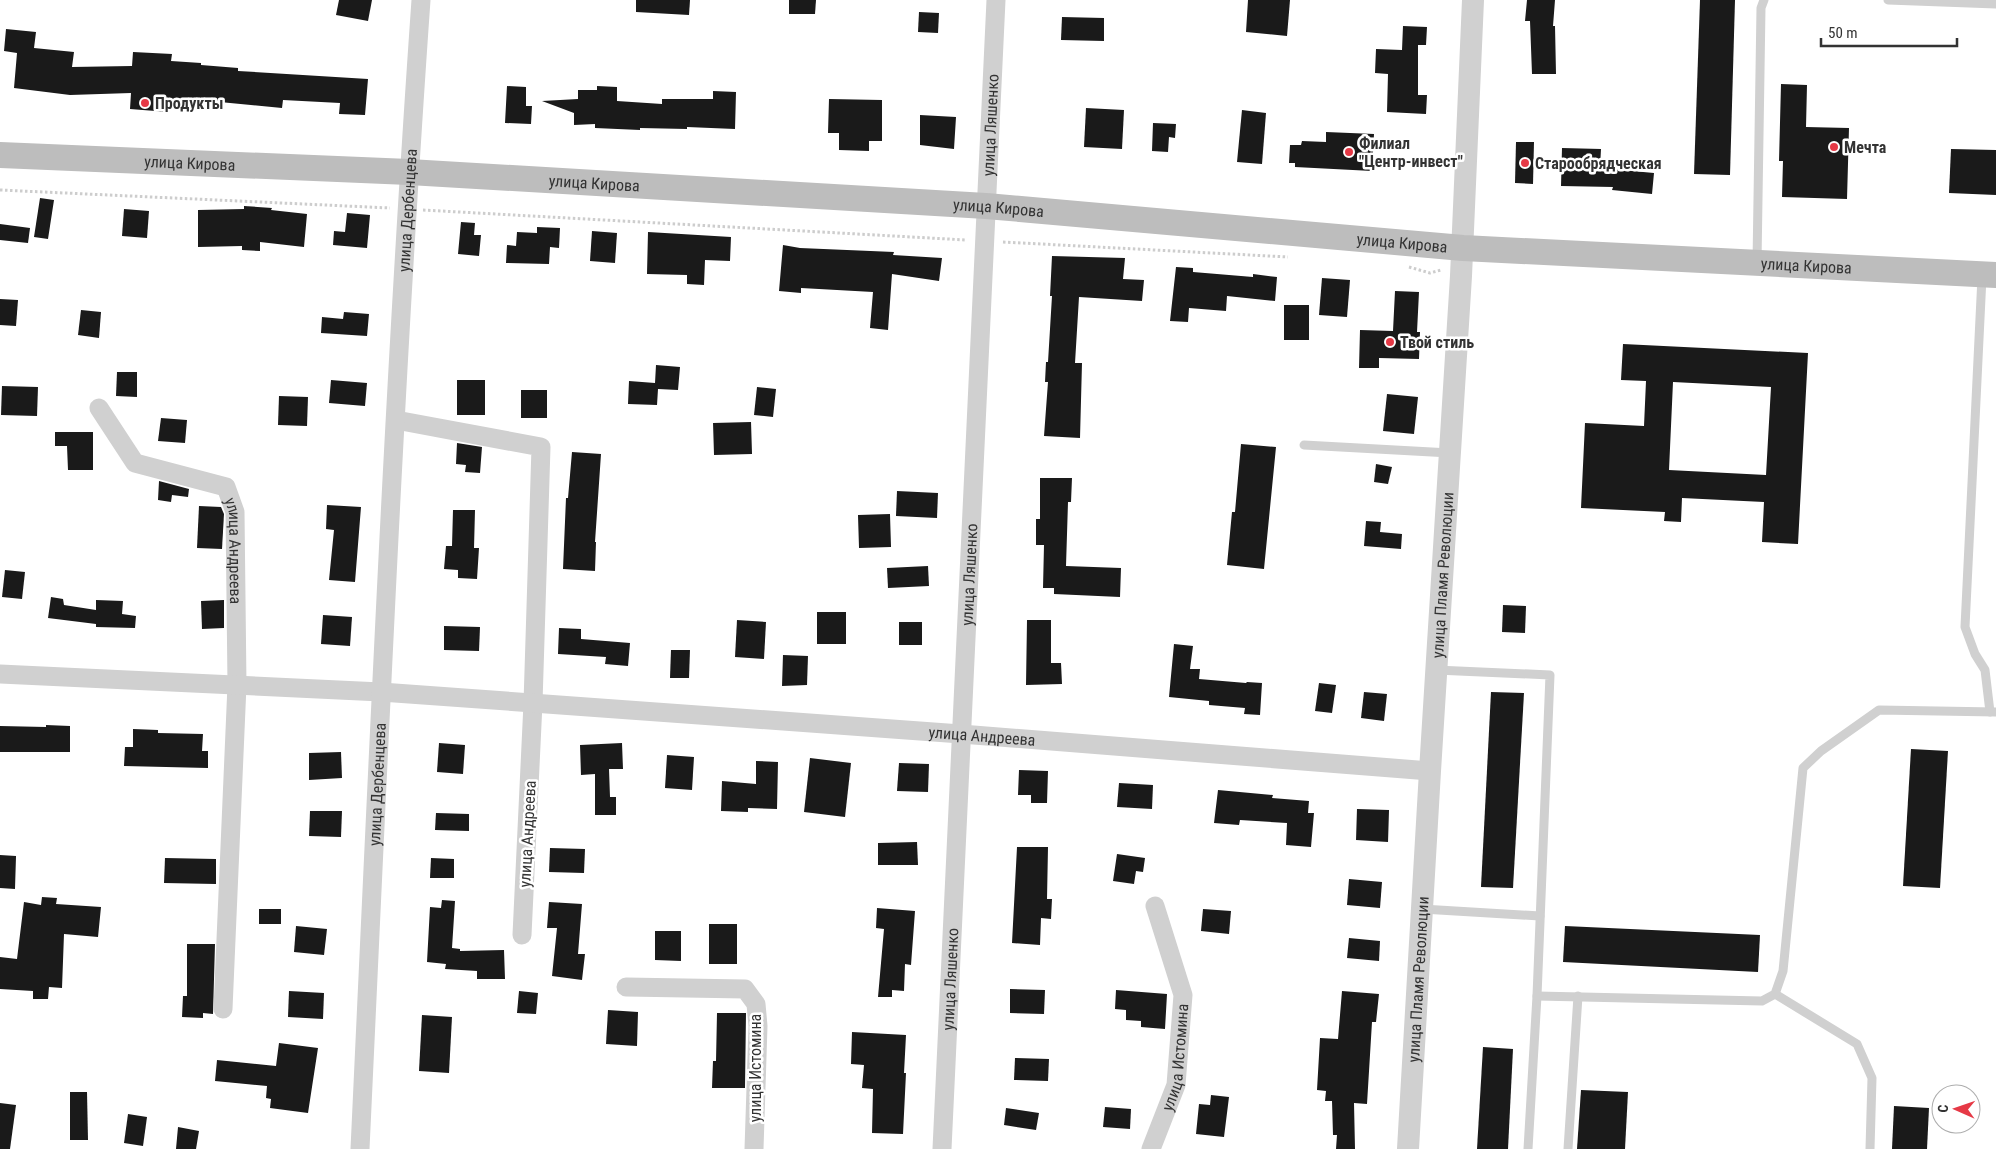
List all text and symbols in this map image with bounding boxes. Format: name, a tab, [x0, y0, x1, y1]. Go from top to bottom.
scale bar	[1821, 15, 1957, 47]
text: 50 m	[1828, 24, 1858, 42]
street label: улица Ляшенко	[979, 74, 1003, 177]
place label: Продукты	[155, 94, 223, 113]
marker: Продукты	[139, 97, 151, 109]
place label: Филиал "Центр-инвест"	[1359, 134, 1463, 171]
place label: Мечта	[1844, 138, 1887, 157]
marker: Мечта	[1828, 141, 1840, 153]
marker: Филиал "Центр-инвест"	[1343, 146, 1355, 158]
street label: улица Дербенцева	[395, 148, 421, 272]
street label: улица Кирова	[144, 152, 236, 175]
place label: Старообрядческая	[1535, 154, 1662, 173]
marker: Старообрядческая	[1519, 157, 1531, 169]
street label: улица Кирова	[548, 171, 640, 196]
street label: улица Кирова	[953, 195, 1045, 221]
street label: улица Кирова	[1356, 230, 1448, 257]
street label: улица Кирова	[1760, 254, 1852, 278]
place label: Твой стиль	[1400, 333, 1474, 352]
marker: Твой стиль	[1384, 336, 1396, 348]
street label: улица Пламя Революции	[1428, 491, 1457, 659]
street label: улица Андреева	[221, 495, 245, 604]
street label: улица Ляшенко	[958, 523, 981, 626]
street label: улица Дербенцева	[365, 722, 390, 846]
street label: улица Андреева	[928, 723, 1036, 750]
street label: улица Андреева	[515, 780, 540, 888]
street label: улица Пламя Революции	[1404, 896, 1433, 1063]
street label: улица Ляшенко	[939, 928, 962, 1031]
street label: улица Истомина	[1158, 1003, 1192, 1114]
street label: улица Истомина	[746, 1014, 765, 1122]
north arrow	[1931, 1084, 1981, 1134]
text: С	[1935, 1104, 1951, 1113]

